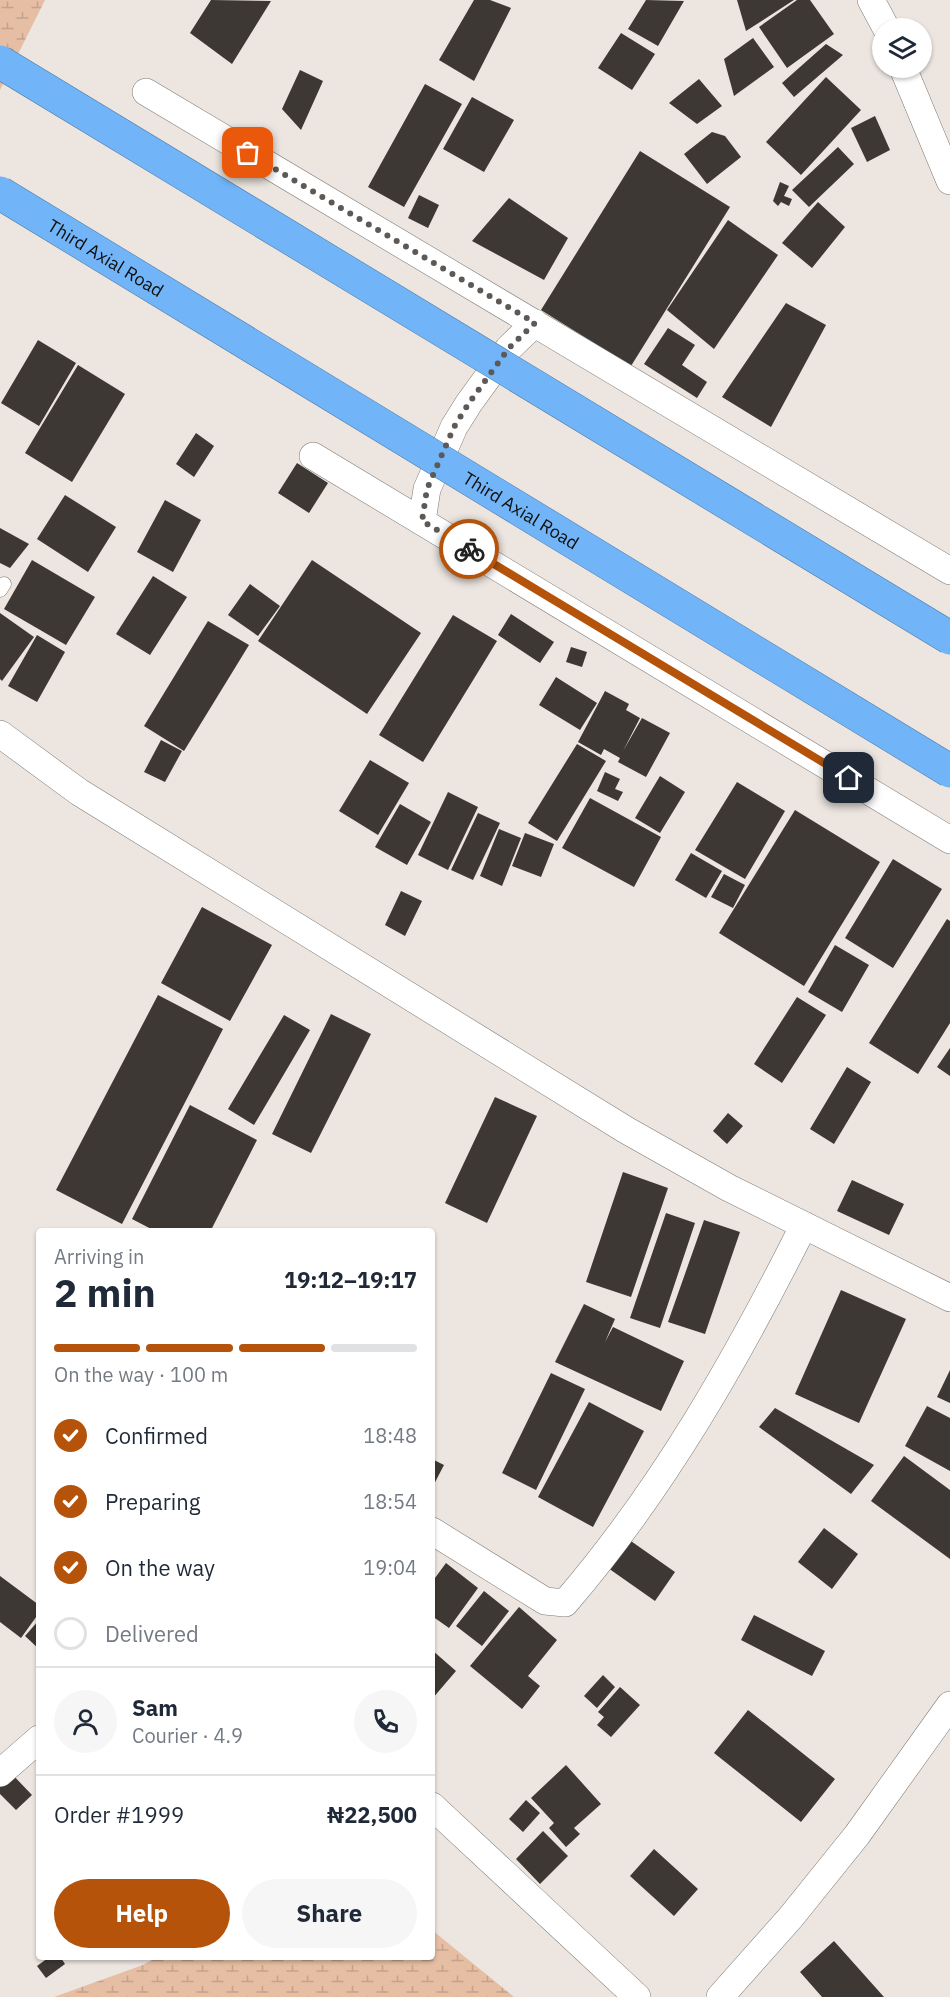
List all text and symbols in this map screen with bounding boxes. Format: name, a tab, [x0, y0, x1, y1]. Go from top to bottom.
map controls	[872, 18, 932, 78]
button: layers	[872, 18, 932, 78]
pin	[222, 127, 273, 178]
icon: bag	[231, 136, 264, 169]
street label: Third Axial Road	[44, 213, 168, 301]
street label: Third Axial Road	[459, 466, 583, 554]
courier	[439, 519, 499, 579]
icon: bike	[453, 533, 486, 566]
pin	[823, 752, 874, 803]
icon: home	[832, 761, 865, 794]
text: Arriving in	[54, 1243, 144, 1270]
text: 19:12–19:17	[284, 1265, 417, 1294]
text: 2 min	[54, 1267, 156, 1318]
text: On the way · 100 m	[54, 1361, 228, 1388]
icon: check	[54, 1419, 87, 1452]
text: Confirmed	[105, 1421, 208, 1450]
text: 18:48	[363, 1422, 417, 1449]
icon: check	[54, 1485, 87, 1518]
text: Preparing	[105, 1487, 200, 1516]
text: 18:54	[363, 1488, 417, 1515]
icon: check	[54, 1551, 87, 1584]
text: On the way	[105, 1553, 215, 1582]
text: 19:04	[363, 1554, 417, 1581]
text: Delivered	[105, 1619, 199, 1648]
button: person	[54, 1690, 117, 1753]
button: phone	[354, 1690, 417, 1753]
text: Sam	[132, 1693, 178, 1722]
text: Courier · 4.9	[132, 1722, 243, 1749]
text: Order #1999	[54, 1800, 184, 1829]
text: ₦22,500	[327, 1800, 417, 1829]
button: Help	[54, 1879, 230, 1948]
button: Share	[242, 1879, 417, 1948]

